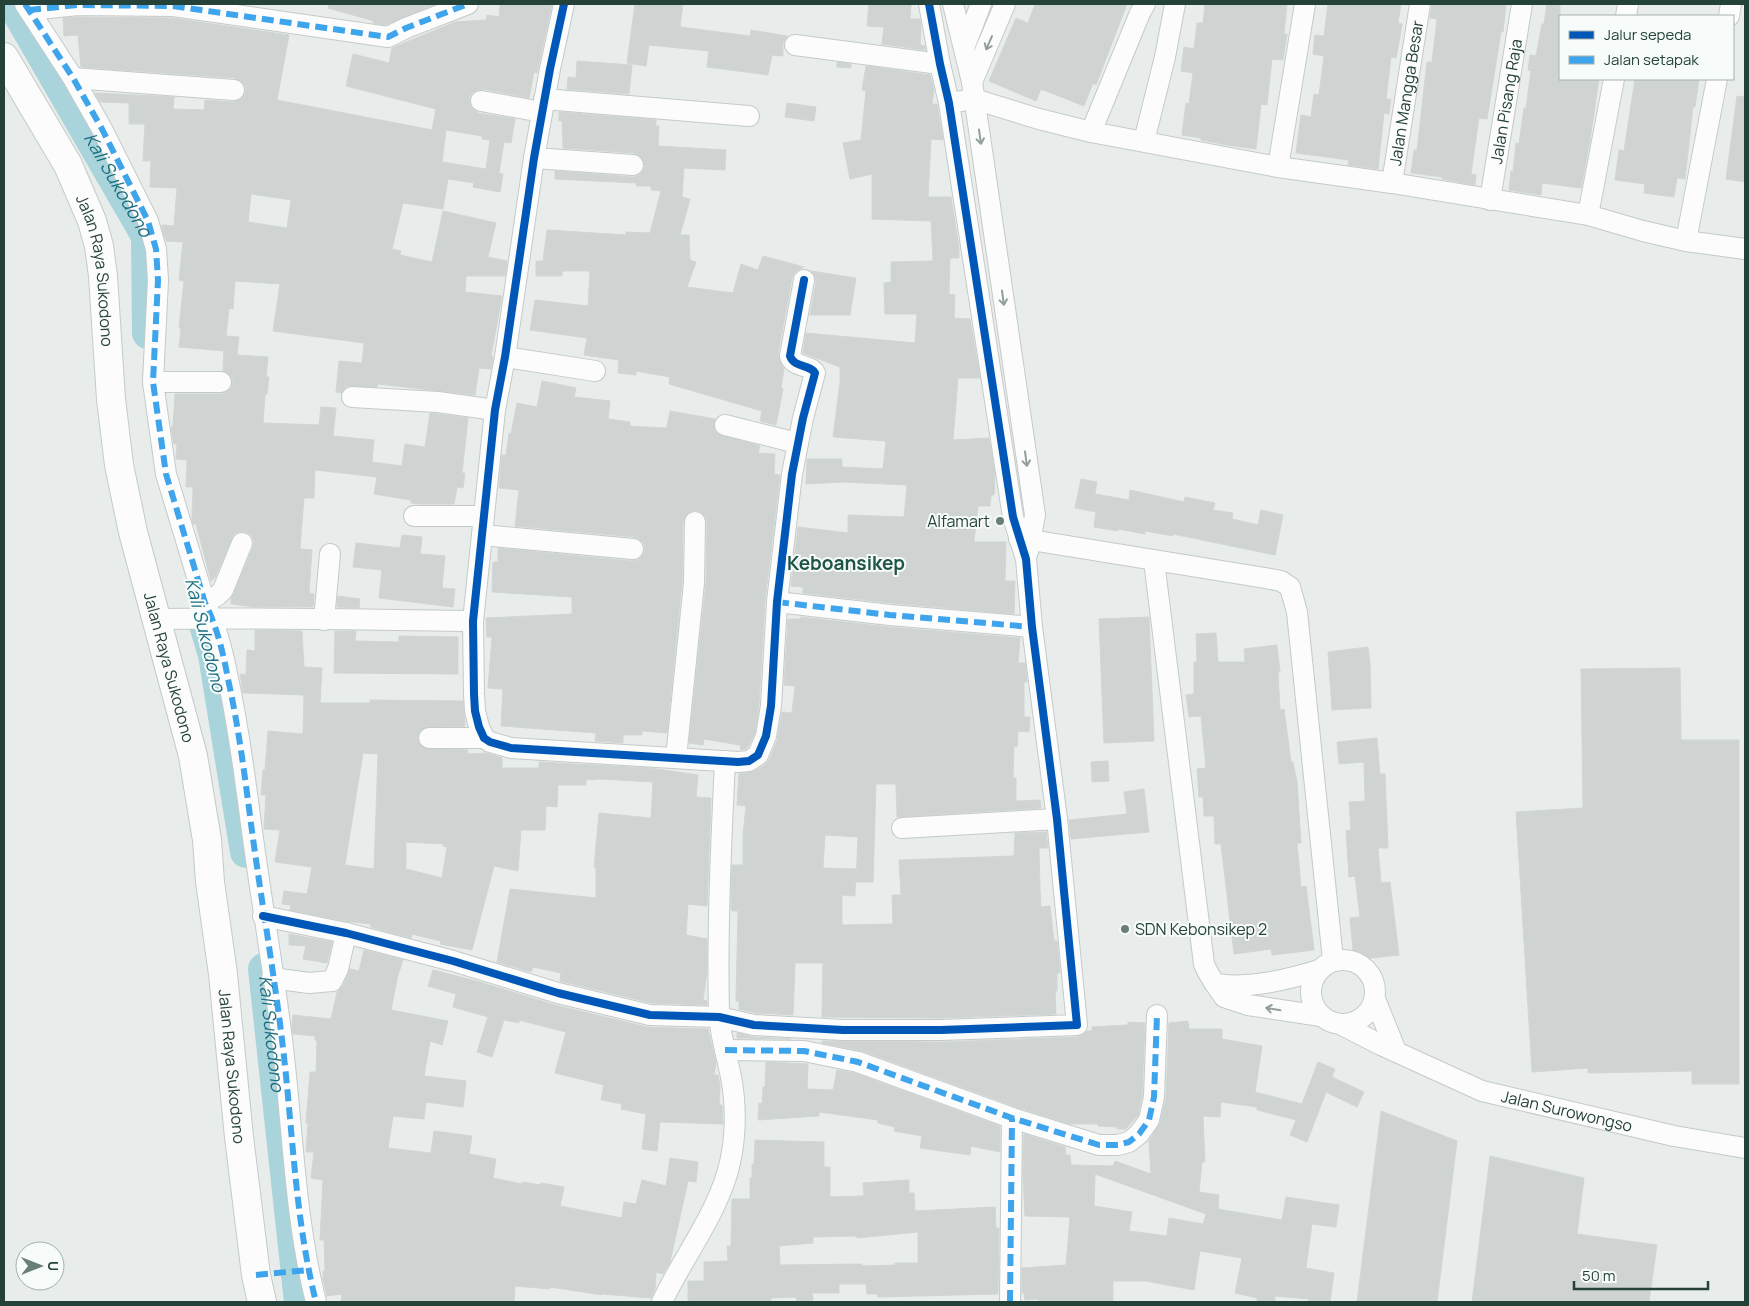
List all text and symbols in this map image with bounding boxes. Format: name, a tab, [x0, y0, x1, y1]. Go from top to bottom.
legend	[1559, 15, 1734, 80]
street label: Jalan Mangga Besar	[1384, 19, 1428, 167]
text: Jalur sepeda	[1604, 24, 1691, 45]
one-way arrow	[983, 35, 993, 50]
street label: Jalan Pisang Raja	[1485, 37, 1527, 165]
text: Jalan setapak	[1604, 49, 1699, 70]
water label: Kali Sukodono	[79, 128, 159, 242]
one-way arrow	[975, 129, 985, 145]
street label: Jalan Raya Sukodono	[71, 191, 119, 347]
one-way arrow	[998, 290, 1008, 306]
one-way arrow	[1022, 451, 1032, 467]
place label: Alfamart	[927, 510, 990, 532]
marker: Alfamart	[994, 515, 1006, 527]
district label: Keboansikep	[787, 550, 905, 576]
water label: Kali Sukodono	[180, 575, 232, 695]
street label: Jalan Raya Sukodono	[139, 590, 200, 745]
place label: SDN Kebonsikep 2	[1135, 918, 1267, 940]
marker: SDN Kebonsikep 2	[1119, 923, 1131, 935]
water label: Kali Sukodono	[254, 974, 290, 1094]
street label: Jalan Raya Sukodono	[214, 988, 251, 1145]
one-way arrow	[1265, 1003, 1281, 1013]
street label: Jalan Surowongso	[1499, 1085, 1635, 1137]
north arrow	[15, 1241, 65, 1291]
scale bar	[1574, 1258, 1708, 1290]
text: U	[44, 1261, 63, 1271]
text: 50 m	[1582, 1265, 1616, 1286]

